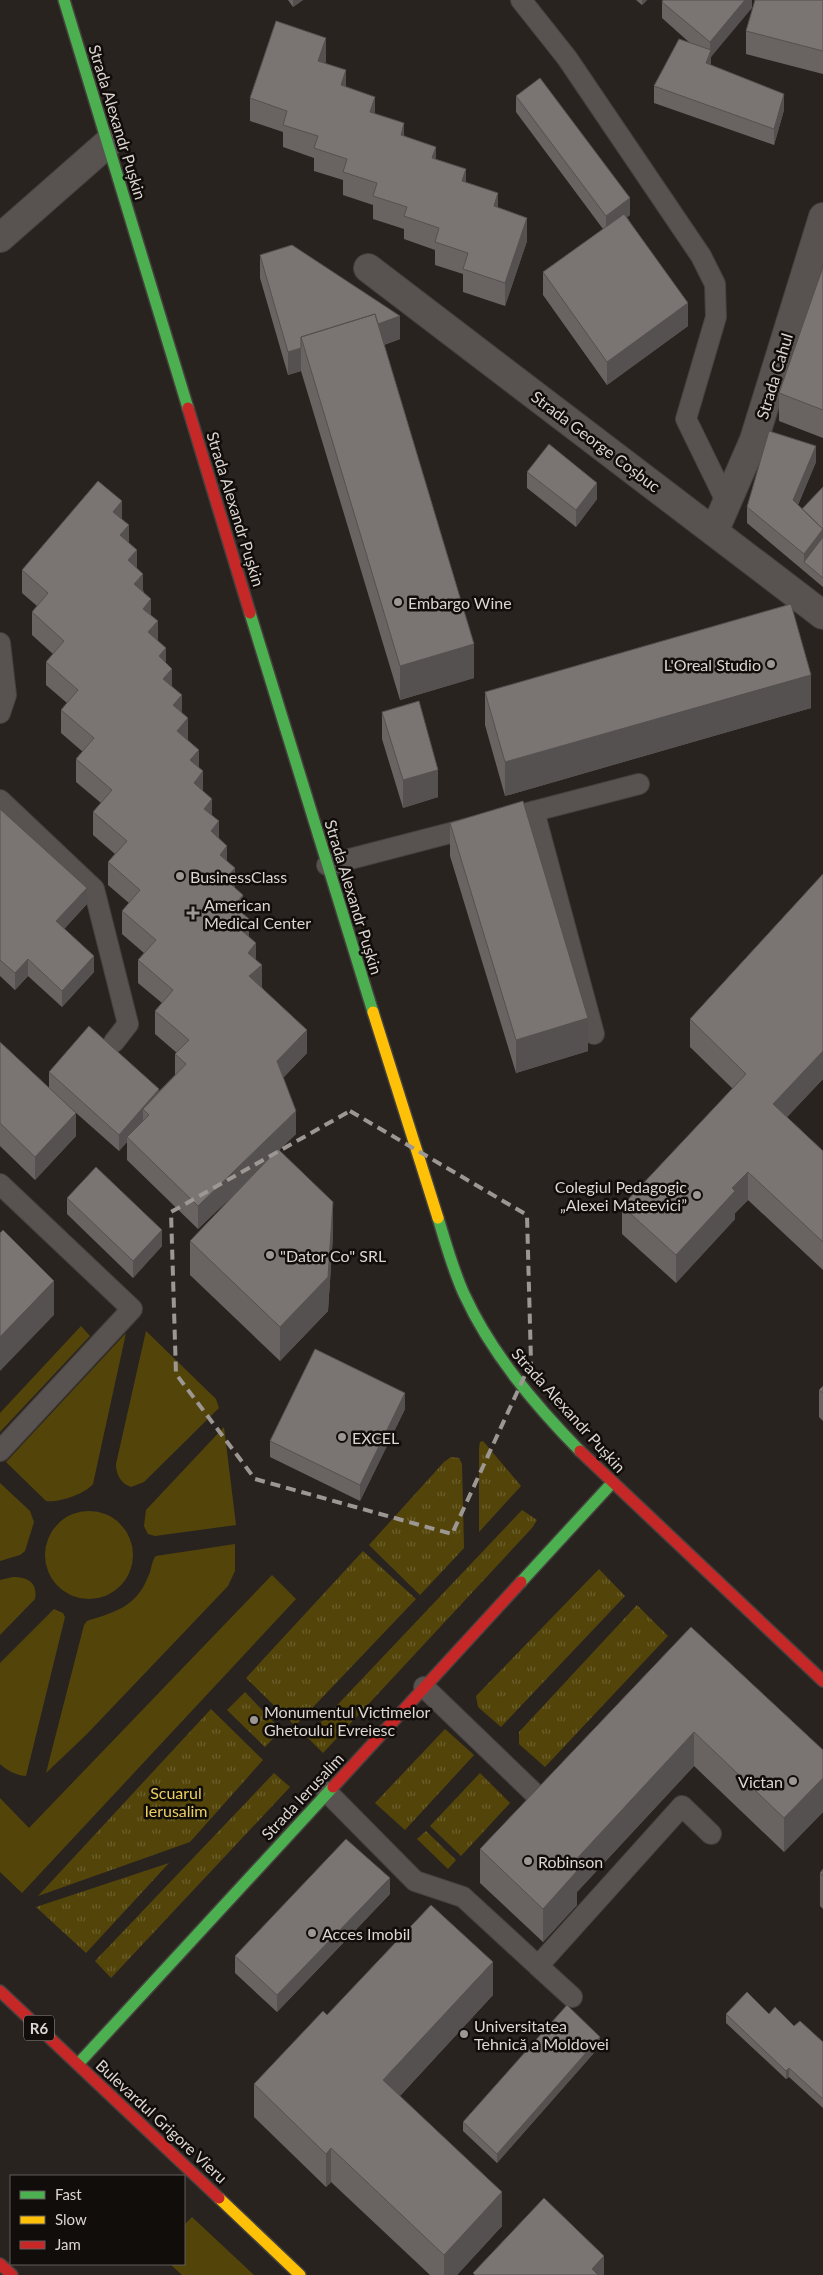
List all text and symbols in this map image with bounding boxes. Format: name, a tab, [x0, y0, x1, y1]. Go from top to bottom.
street label: Strada Alexandr Pușkin	[85, 42, 151, 202]
street label: Strada Cahul	[752, 331, 796, 421]
street label: Strada George Coșbuc	[528, 386, 664, 496]
street label: Strada Alexandr Pușkin	[203, 429, 269, 589]
place label: Embargo Wine	[408, 593, 512, 612]
marker: Embargo Wine	[392, 596, 404, 608]
place label: L'Oreal Studio	[664, 655, 761, 674]
marker: L'Oreal Studio	[765, 658, 777, 670]
street label: Strada Alexandr Pușkin	[321, 817, 387, 977]
place label: BusinessClass	[190, 867, 287, 886]
marker: BusinessClass	[174, 870, 186, 882]
place label: American Medical Center	[204, 895, 311, 932]
marker: American Medical Center	[186, 906, 200, 920]
place label: Colegiul Pedagogic „Alexei Mateevici”	[555, 1177, 687, 1214]
marker: Colegiul Pedagogic „Alexei Mateevici”	[691, 1189, 703, 1201]
place label: "Dator Co" SRL	[280, 1246, 386, 1265]
marker: "Dator Co" SRL	[264, 1249, 276, 1261]
street label: Strada Alexandr Pușkin	[508, 1344, 630, 1476]
place label: EXCEL	[352, 1428, 399, 1447]
marker: EXCEL	[336, 1431, 348, 1443]
place label: Monumentul Victimelor Ghetoului Evreiesc	[264, 1702, 431, 1739]
marker: Monumentul Victimelor Ghetoului Evreiesc	[248, 1714, 260, 1726]
street label: Strada Ierusalim	[257, 1749, 347, 1843]
place label: Victan	[738, 1772, 783, 1791]
marker: Victan	[787, 1775, 799, 1787]
park label: Scuarul Ierusalim	[144, 1783, 208, 1820]
place label: Robinson	[538, 1852, 603, 1871]
marker: Robinson	[522, 1855, 534, 1867]
place label: Acces Imobil	[322, 1924, 410, 1943]
marker: Acces Imobil	[306, 1927, 318, 1939]
road number: R6	[24, 2016, 54, 2040]
place label: Universitatea Tehnică a Moldovei	[474, 2016, 609, 2053]
marker: Universitatea Tehnică a Moldovei	[458, 2028, 470, 2040]
street label: Bulevardul Grigore Vieru	[93, 2055, 231, 2187]
legend	[10, 2175, 185, 2265]
text: Fast	[55, 2185, 82, 2203]
text: Slow	[55, 2210, 87, 2228]
text: Jam	[55, 2235, 81, 2253]

